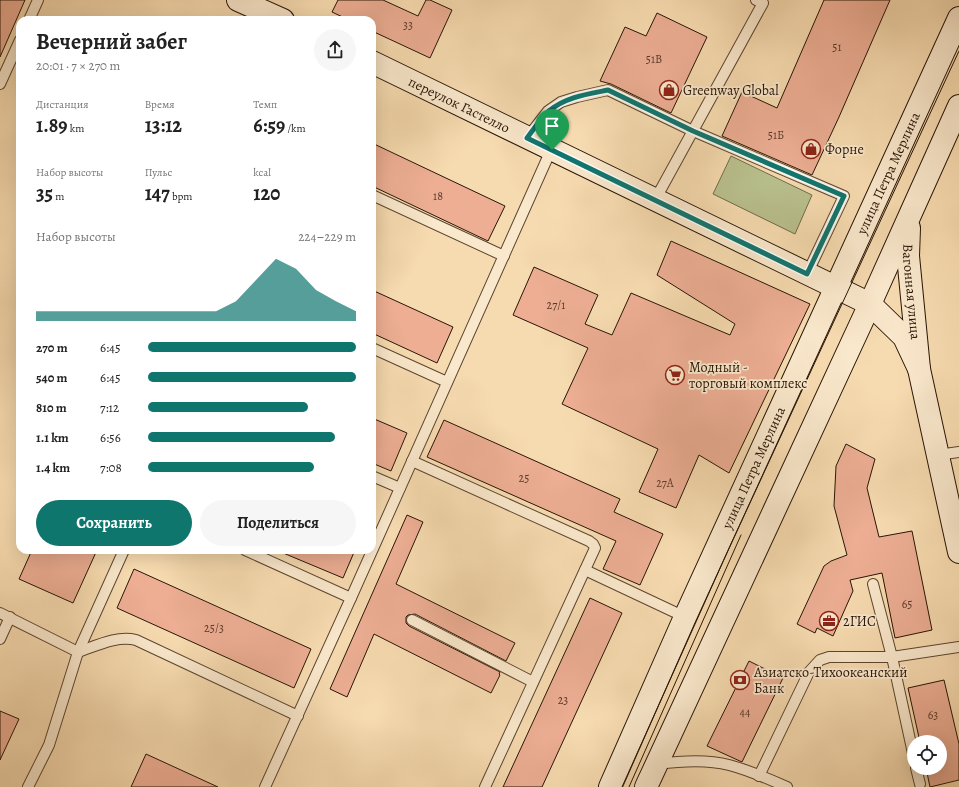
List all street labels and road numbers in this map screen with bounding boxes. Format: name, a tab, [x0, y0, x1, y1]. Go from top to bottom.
street label: переулок Гастелло	[405, 72, 513, 138]
street label: улица Петра Мерлина	[852, 109, 925, 238]
street label: Вагонная улица	[898, 244, 925, 341]
street label: улица Петра Мерлина	[717, 403, 790, 533]

